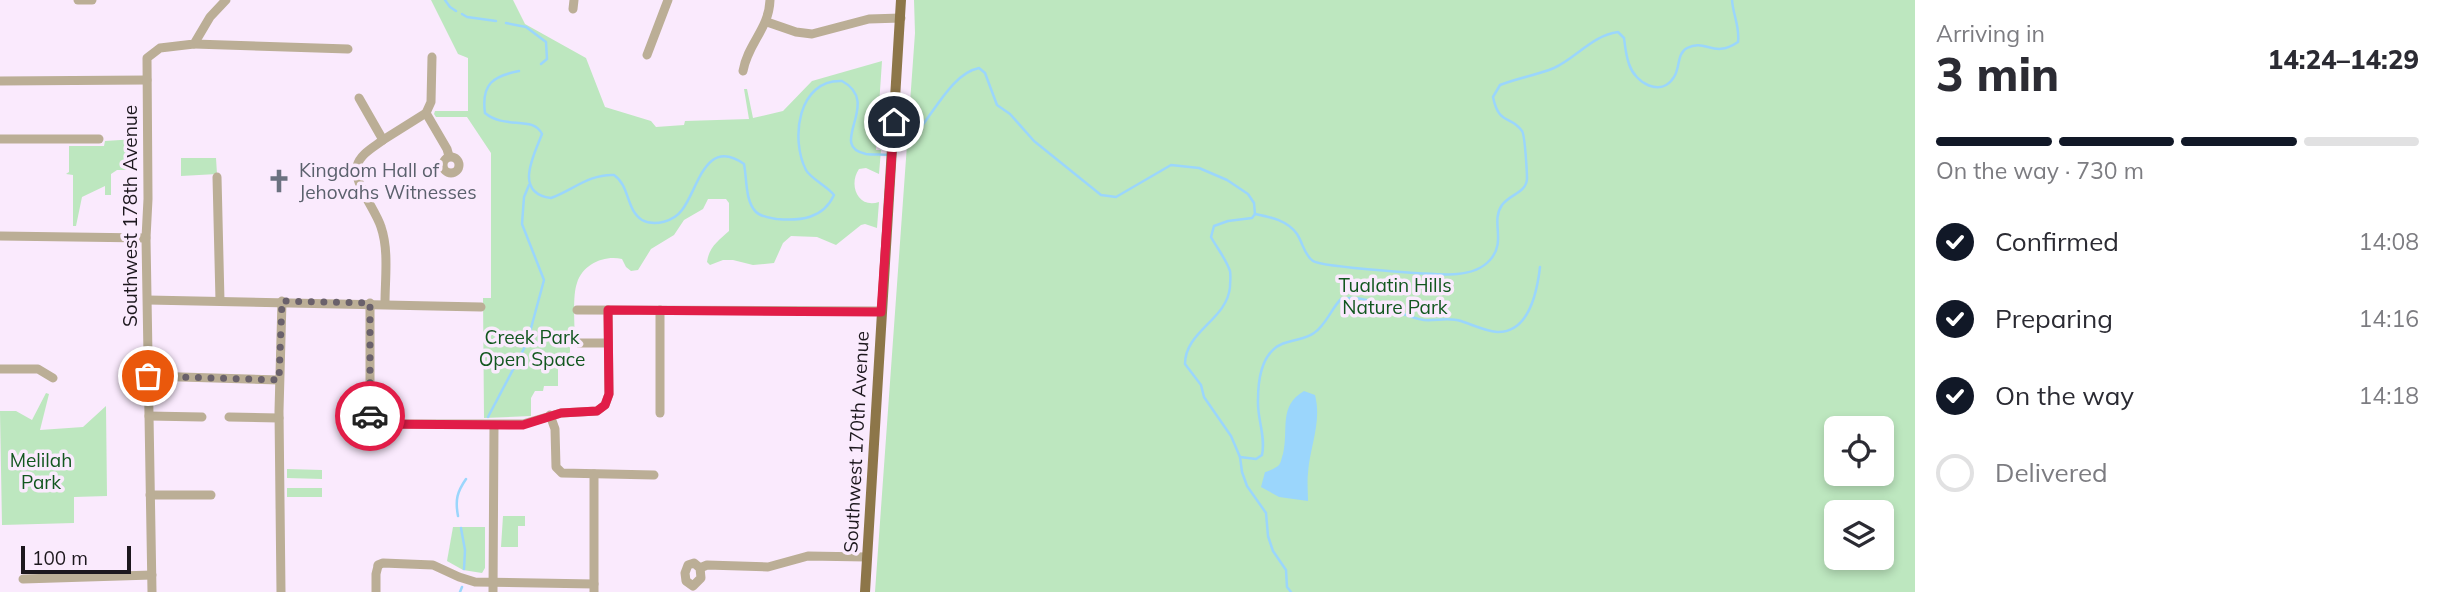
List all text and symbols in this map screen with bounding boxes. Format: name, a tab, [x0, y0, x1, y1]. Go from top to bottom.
text: Arriving in	[1936, 19, 2045, 48]
text: 14:24–14:29	[2268, 43, 2419, 76]
text: 3 min	[1936, 45, 2059, 103]
pin	[864, 92, 924, 152]
icon: home	[875, 103, 913, 141]
street label: Southwest 178th Avenue	[118, 105, 142, 327]
text: On the way · 730 m	[1936, 156, 2144, 185]
place label: Kingdom Hall of Jehovahs Witnesses	[299, 158, 477, 204]
church icon: Kingdom Hall of Jehovahs Witnesses	[265, 167, 293, 195]
icon: check	[1936, 223, 1974, 261]
text: Confirmed	[1995, 225, 2119, 258]
text: 14:08	[2359, 227, 2419, 256]
park label: Tualatin Hills Nature Park	[1338, 273, 1452, 319]
icon: check	[1936, 300, 1974, 338]
text: Preparing	[1995, 302, 2113, 335]
text: 14:16	[2359, 304, 2419, 333]
park label: Creek Park Open Space	[479, 325, 585, 371]
street label: Southwest 170th Avenue	[838, 330, 874, 554]
pin	[118, 346, 178, 406]
icon: bag	[129, 357, 167, 395]
icon: check	[1936, 377, 1974, 415]
text: On the way	[1995, 379, 2134, 412]
courier	[335, 381, 405, 451]
text: 14:18	[2359, 381, 2419, 410]
icon: car	[351, 397, 389, 435]
map controls	[1824, 416, 1894, 570]
button: locate	[1824, 416, 1894, 486]
park label: Melilah Park	[10, 448, 72, 494]
text: Delivered	[1995, 456, 2108, 489]
button: layers	[1824, 500, 1894, 570]
scale bar	[21, 543, 131, 575]
text: 100 m	[32, 546, 88, 570]

